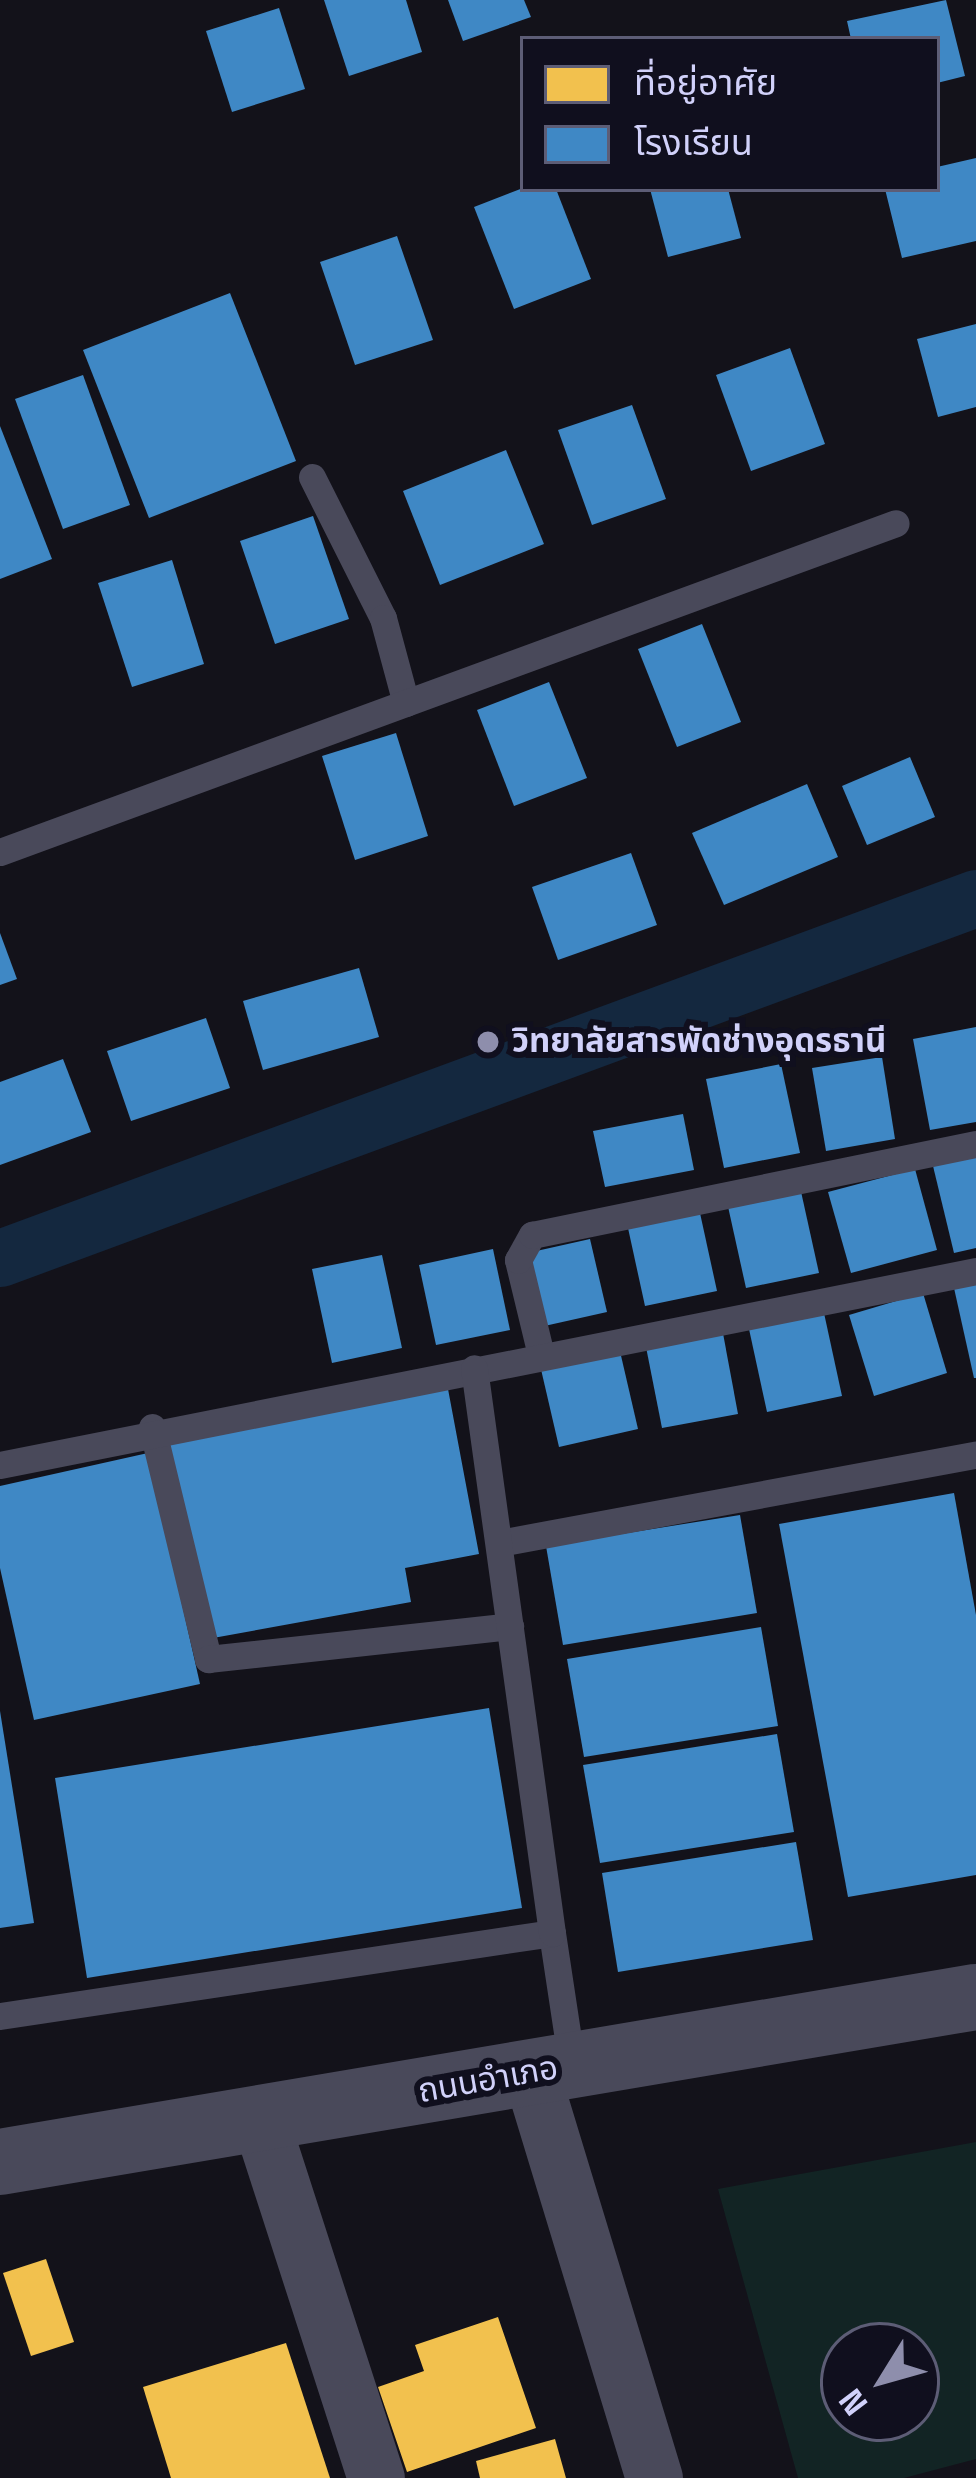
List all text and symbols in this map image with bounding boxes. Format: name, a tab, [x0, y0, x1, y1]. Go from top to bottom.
legend	[520, 36, 940, 192]
text: ที่อยู่อาศัย	[634, 60, 777, 106]
text: โรงเรียน	[634, 120, 753, 166]
place label: วิทยาลัยสารพัดช่างอุดรธานี	[512, 1022, 886, 1062]
marker: วิทยาลัยสารพัดช่างอุดรธานี	[475, 1029, 501, 1055]
street label: ถนนอำเภอ	[415, 2048, 561, 2112]
north arrow	[820, 2322, 940, 2442]
text: N	[830, 2380, 877, 2423]

